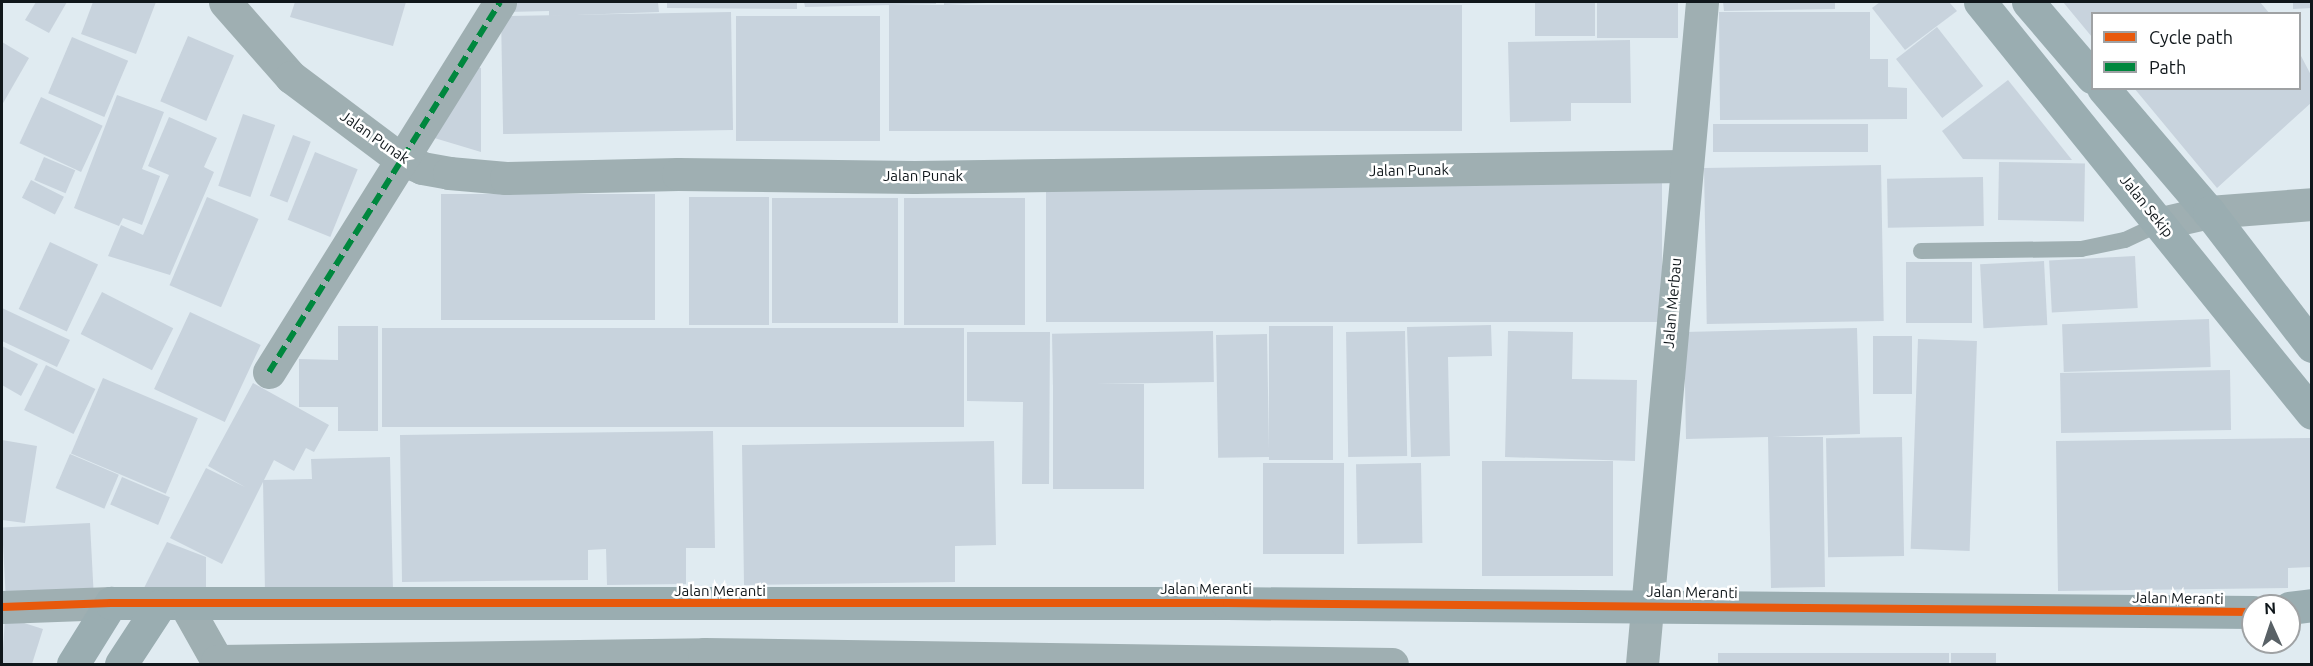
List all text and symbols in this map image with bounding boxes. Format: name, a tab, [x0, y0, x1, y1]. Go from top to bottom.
legend	[2091, 12, 2301, 90]
text: Cycle path	[2149, 27, 2233, 47]
text: Path	[2149, 57, 2186, 77]
street label: Jalan Punak	[337, 107, 413, 167]
street label: Jalan Punak	[1369, 160, 1449, 180]
street label: Jalan Punak	[883, 167, 963, 185]
street label: Jalan Sekip	[2116, 171, 2178, 241]
street label: Jalan Merbau	[1659, 257, 1685, 349]
street label: Jalan Meranti	[1160, 580, 1252, 598]
street label: Jalan Meranti	[674, 582, 766, 600]
street label: Jalan Meranti	[1646, 582, 1738, 602]
street label: Jalan Meranti	[2132, 588, 2224, 608]
north arrow	[2241, 594, 2301, 654]
text: N	[2264, 599, 2277, 617]

